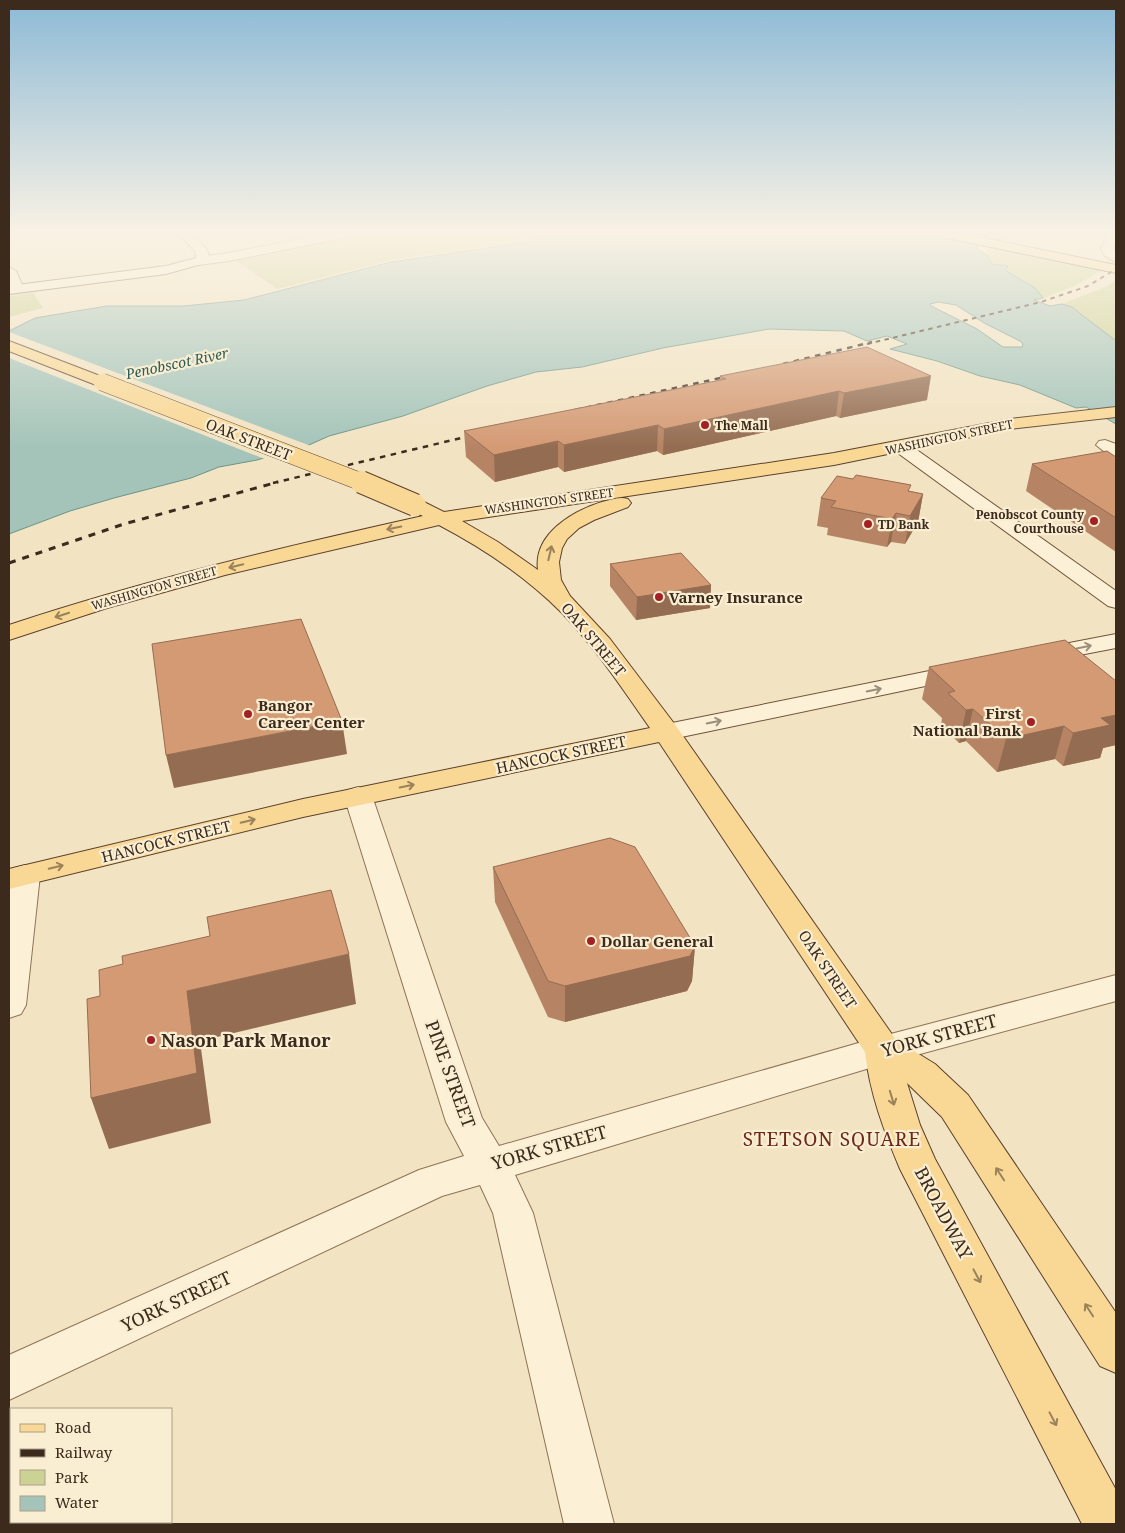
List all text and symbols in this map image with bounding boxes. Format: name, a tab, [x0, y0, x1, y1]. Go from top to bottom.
water label: Penobscot River	[123, 343, 231, 383]
street label: OAK STREET	[203, 413, 295, 465]
street label: WASHINGTON STREET	[884, 415, 1015, 459]
place label: The Mall	[715, 417, 769, 434]
marker: The Mall	[699, 419, 711, 431]
street label: WASHINGTON STREET	[483, 483, 615, 518]
place label: Penobscot County Courthouse	[976, 506, 1084, 537]
marker: Penobscot County Courthouse	[1088, 515, 1100, 527]
place label: TD Bank	[878, 516, 929, 533]
marker: TD Bank	[862, 518, 874, 530]
one-way arrow	[386, 524, 402, 534]
one-way arrow	[546, 546, 555, 562]
street label: WASHINGTON STREET	[89, 562, 220, 614]
one-way arrow	[228, 562, 244, 571]
place label: Varney Insurance	[669, 587, 803, 607]
marker: Varney Insurance	[653, 591, 665, 603]
street label: OAK STREET	[557, 598, 631, 680]
one-way arrow	[55, 611, 71, 620]
one-way arrow	[1076, 642, 1092, 651]
one-way arrow	[865, 684, 881, 694]
place label: Bangor Career Center	[258, 695, 365, 732]
place label: First National Bank	[913, 703, 1021, 740]
marker: Bangor Career Center	[242, 708, 254, 720]
marker: First National Bank	[1025, 716, 1037, 728]
one-way arrow	[706, 717, 722, 726]
street label: HANCOCK STREET	[494, 730, 628, 778]
one-way arrow	[398, 781, 414, 790]
street label: HANCOCK STREET	[99, 815, 233, 867]
one-way arrow	[240, 816, 256, 825]
one-way arrow	[48, 862, 64, 871]
street label: OAK STREET	[794, 926, 862, 1012]
place label: Dollar General	[601, 931, 714, 951]
marker: Dollar General	[585, 935, 597, 947]
street label: YORK STREET	[878, 1008, 1000, 1062]
street label: PINE STREET	[420, 1017, 482, 1131]
place label: Nason Park Manor	[161, 1028, 331, 1052]
marker: Nason Park Manor	[145, 1034, 157, 1046]
one-way arrow	[887, 1090, 897, 1106]
street label: YORK STREET	[488, 1119, 609, 1175]
district label: STETSON SQUARE	[743, 1126, 921, 1152]
street label: BROADWAY	[909, 1162, 979, 1264]
one-way arrow	[995, 1168, 1005, 1182]
street label: YORK STREET	[116, 1265, 235, 1337]
one-way arrow	[973, 1268, 982, 1283]
one-way arrow	[1084, 1303, 1095, 1317]
legend	[10, 1408, 172, 1523]
one-way arrow	[1048, 1412, 1058, 1427]
text: Road	[55, 1417, 91, 1437]
text: Railway	[55, 1442, 113, 1462]
text: Park	[55, 1467, 89, 1487]
text: Water	[55, 1492, 98, 1512]

